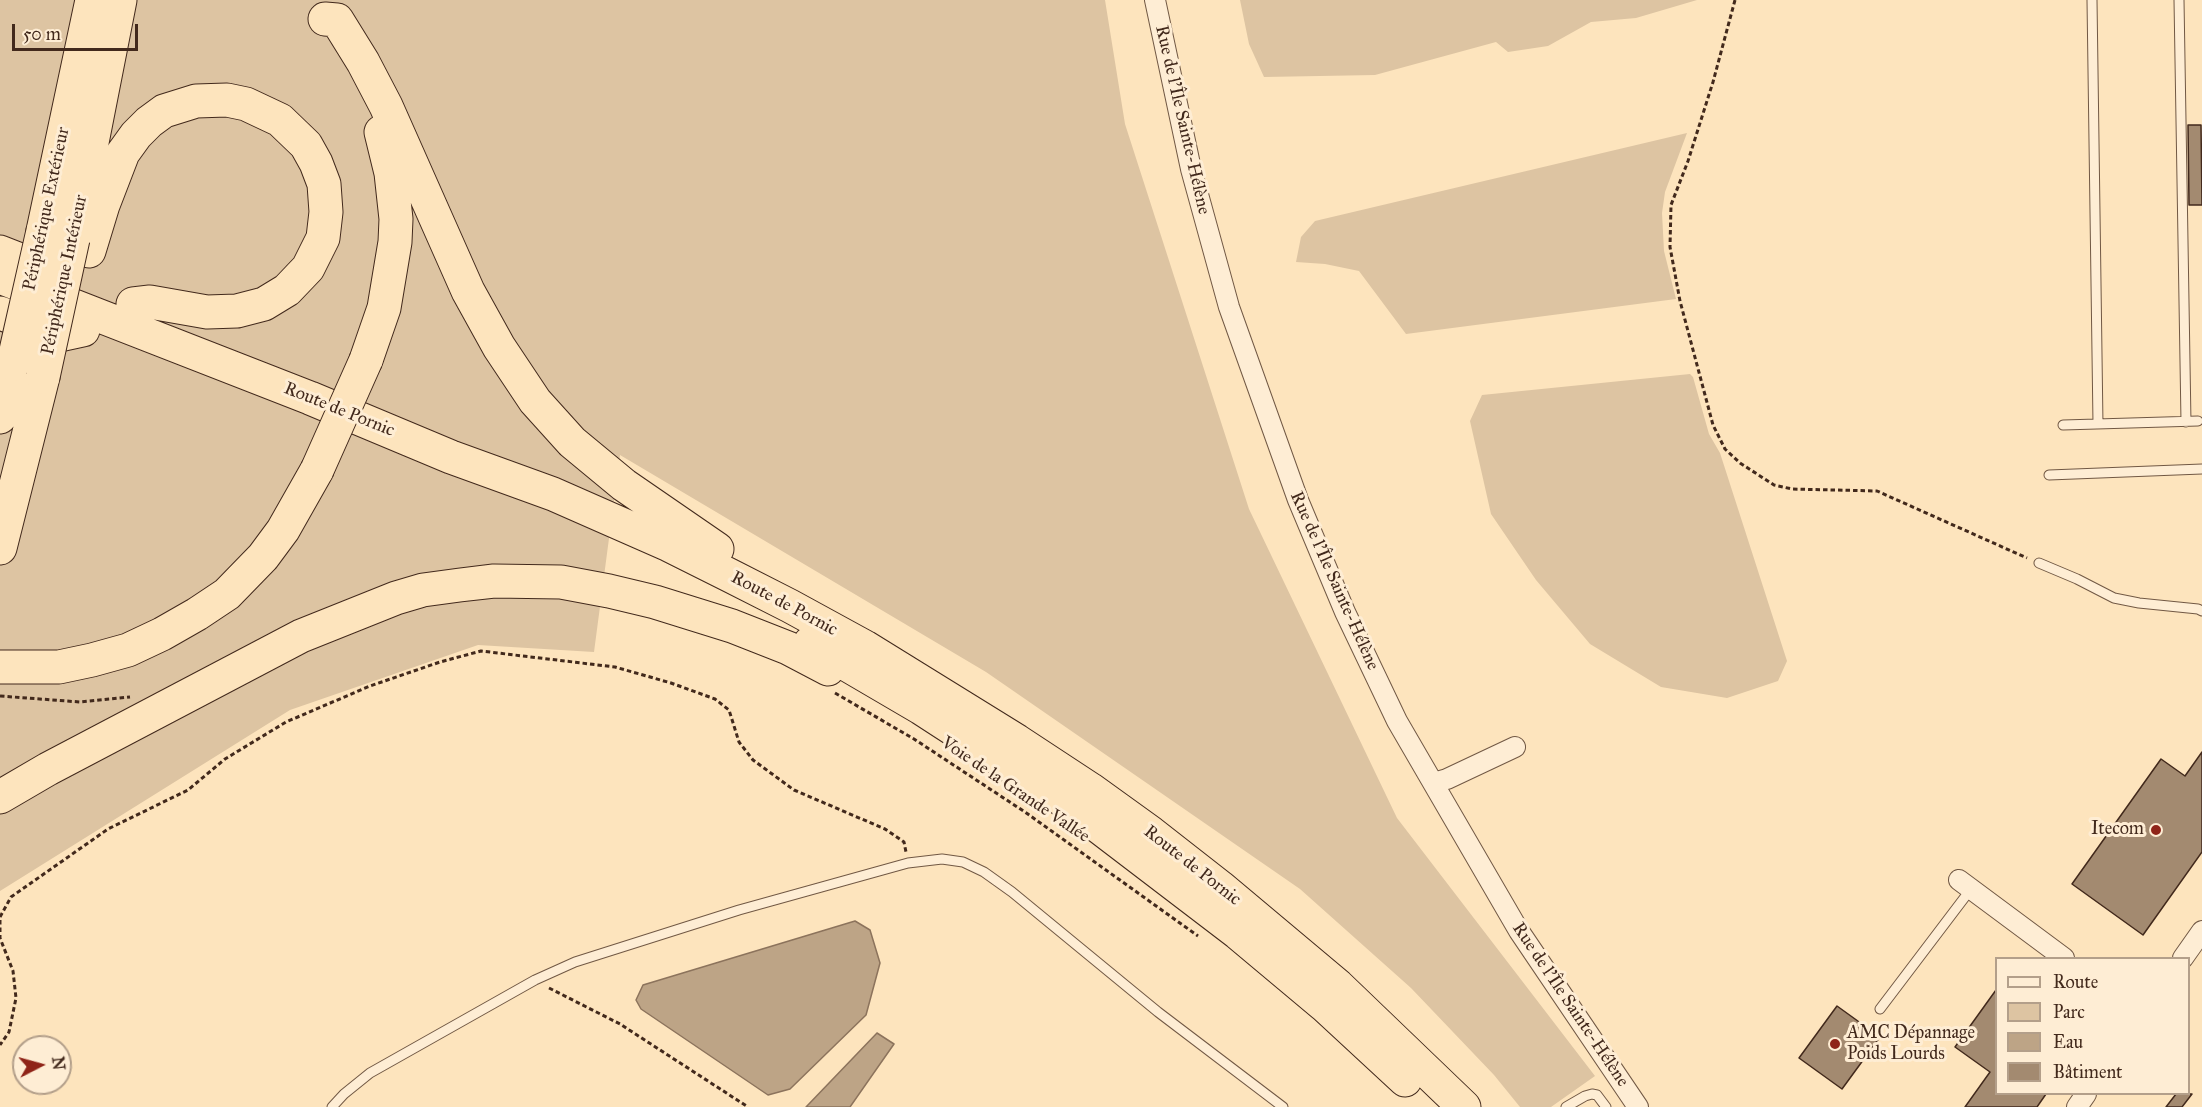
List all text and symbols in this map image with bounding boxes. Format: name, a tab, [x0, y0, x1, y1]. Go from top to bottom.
scale bar	[15, 12, 141, 50]
text: 50 m	[23, 23, 61, 45]
street label: Rue de l'Île Sainte-Hélène	[1150, 23, 1214, 217]
street label: Périphérique Extérieur	[19, 125, 75, 293]
street label: Périphérique Intérieur	[37, 193, 93, 357]
street label: Route de Pornic	[281, 378, 397, 442]
street label: Rue de l'Île Sainte-Hélène	[1285, 488, 1383, 674]
street label: Route de Pornic	[727, 567, 841, 641]
street label: Voie de la Grande Vallée	[937, 732, 1093, 848]
place label: Itecom	[2091, 819, 2144, 841]
street label: Route de Pornic	[1139, 821, 1245, 911]
marker: Itecom	[2149, 823, 2163, 837]
street label: Rue de l'Île Sainte-Hélène	[1507, 919, 1633, 1091]
legend	[1995, 957, 2190, 1095]
text: Route	[2053, 971, 2098, 993]
text: Parc	[2053, 1001, 2085, 1023]
place label: AMC Dépannage Poids Lourds	[1847, 1023, 1975, 1066]
text: Eau	[2053, 1031, 2083, 1053]
north arrow	[12, 1035, 72, 1095]
marker: AMC Dépannage Poids Lourds	[1828, 1037, 1842, 1051]
text: N	[48, 1056, 69, 1071]
text: Bâtiment	[2053, 1061, 2122, 1083]

